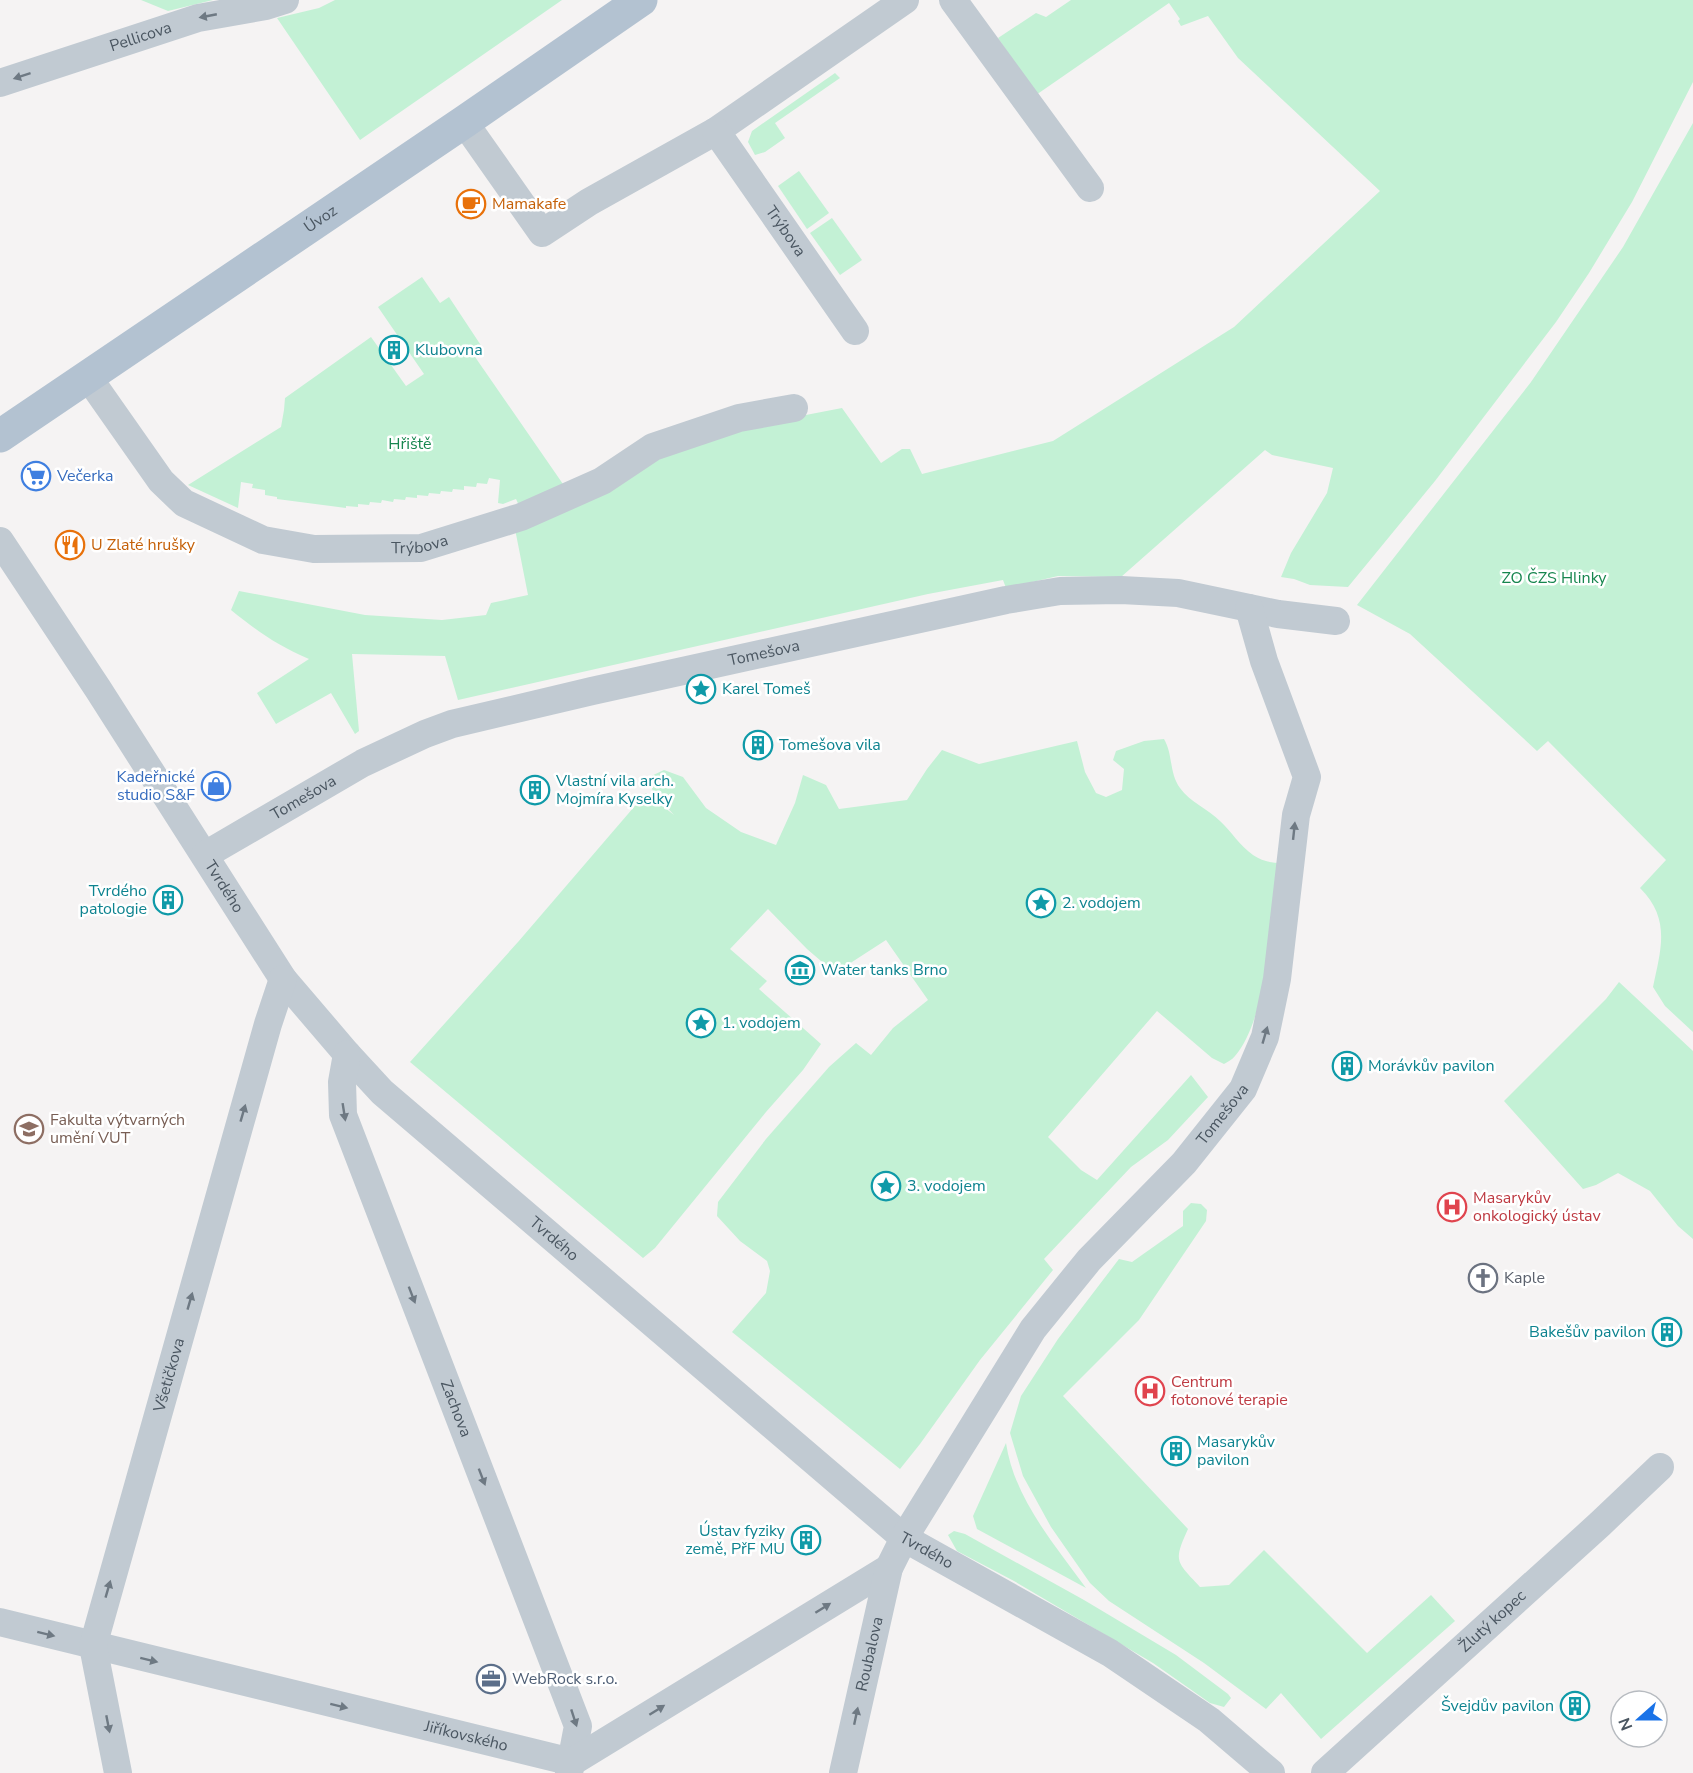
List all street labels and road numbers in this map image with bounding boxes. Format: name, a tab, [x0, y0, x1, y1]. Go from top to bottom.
street label: Pellicova	[107, 16, 175, 57]
street label: Úvoz	[299, 200, 342, 238]
street label: Trýbova	[760, 201, 811, 261]
street label: Trýbova	[391, 529, 451, 559]
street label: Tomešova	[726, 635, 802, 672]
street label: Tomešova	[267, 770, 340, 825]
street label: Tvrdého	[199, 856, 249, 917]
street label: Tomešova	[1191, 1079, 1254, 1150]
street label: Tvrdého	[525, 1212, 583, 1266]
street label: Všetičkova	[148, 1335, 190, 1416]
street label: Zachova	[435, 1377, 477, 1440]
street label: Tvrdého	[896, 1527, 957, 1574]
street label: Žlutý kopec	[1454, 1585, 1531, 1657]
street label: Roubalova	[851, 1614, 889, 1694]
street label: Jiříkovského	[421, 1715, 510, 1757]

